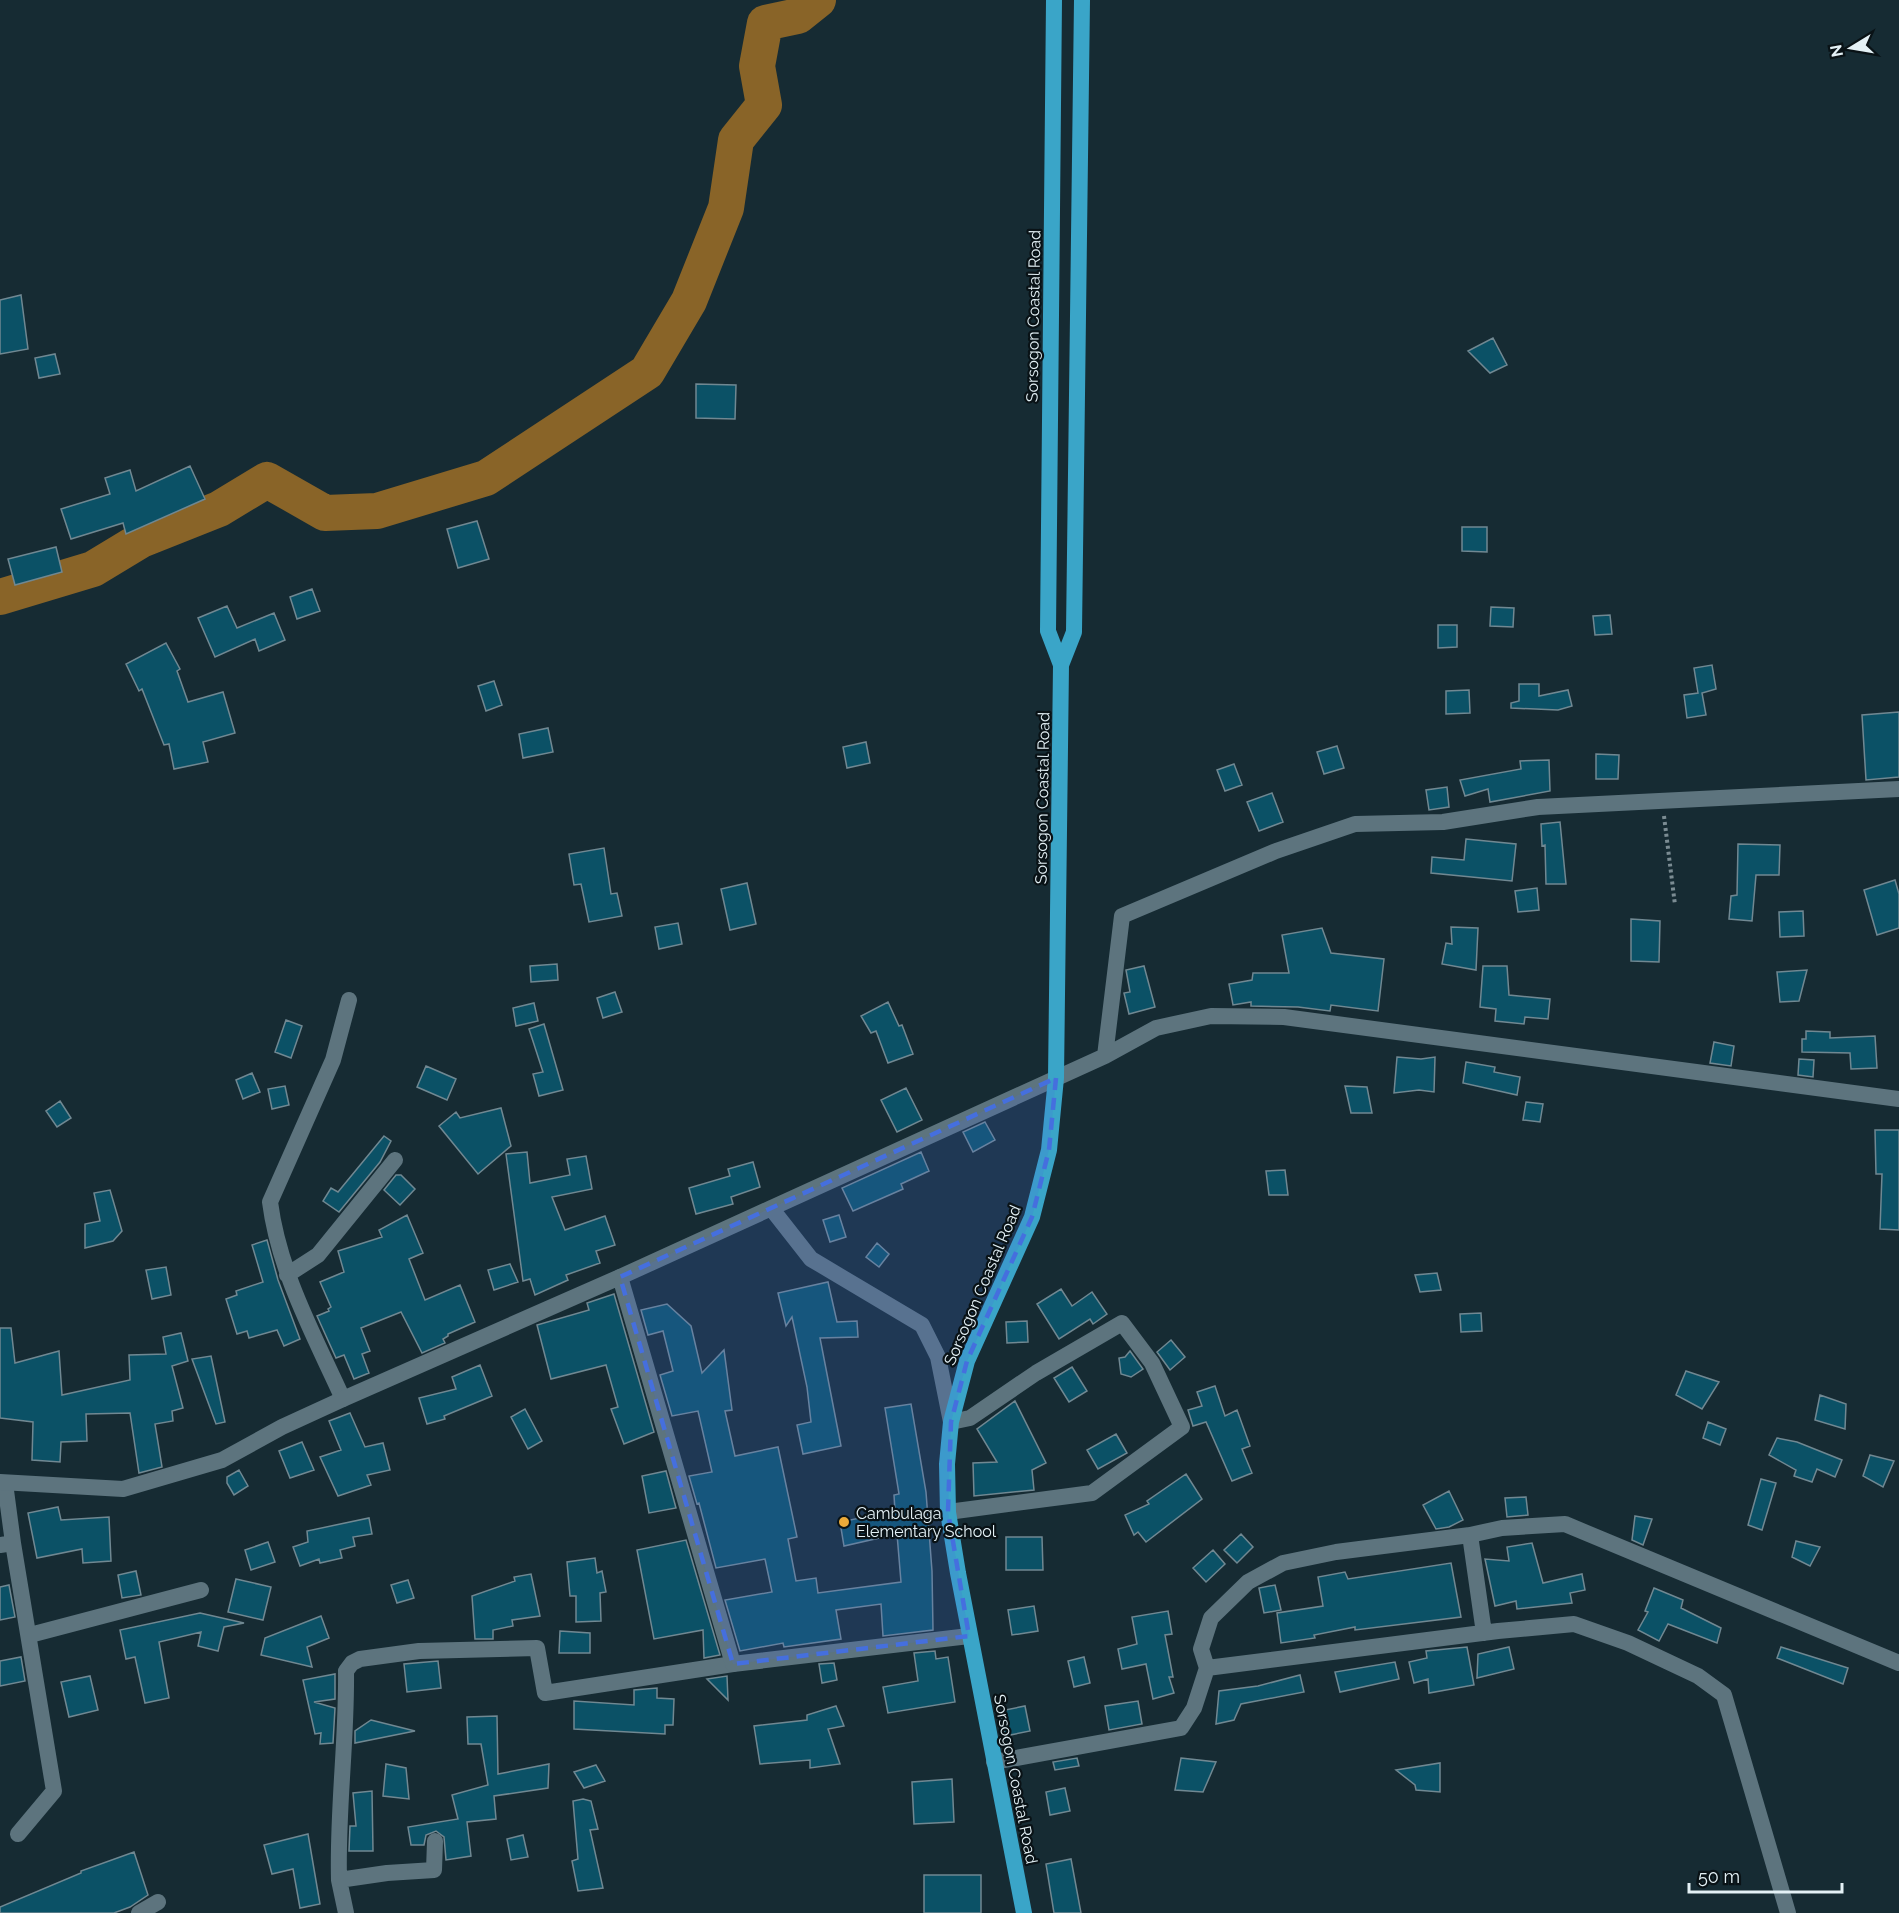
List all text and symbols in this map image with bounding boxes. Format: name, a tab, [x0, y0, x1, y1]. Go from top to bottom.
north arrow	[1821, 18, 1881, 78]
text: N	[1826, 43, 1847, 59]
street label: Sorsogon Coastal Road	[1022, 230, 1045, 402]
street label: Sorsogon Coastal Road	[1031, 712, 1054, 884]
street label: Sorsogon Coastal Road	[940, 1202, 1025, 1368]
place label: Cambulaga Elementary School	[856, 1504, 997, 1541]
marker: Cambulaga Elementary School	[837, 1515, 851, 1529]
street label: Sorsogon Coastal Road	[990, 1693, 1041, 1866]
scale bar	[1689, 1856, 1842, 1894]
text: 50 m	[1698, 1866, 1740, 1887]

